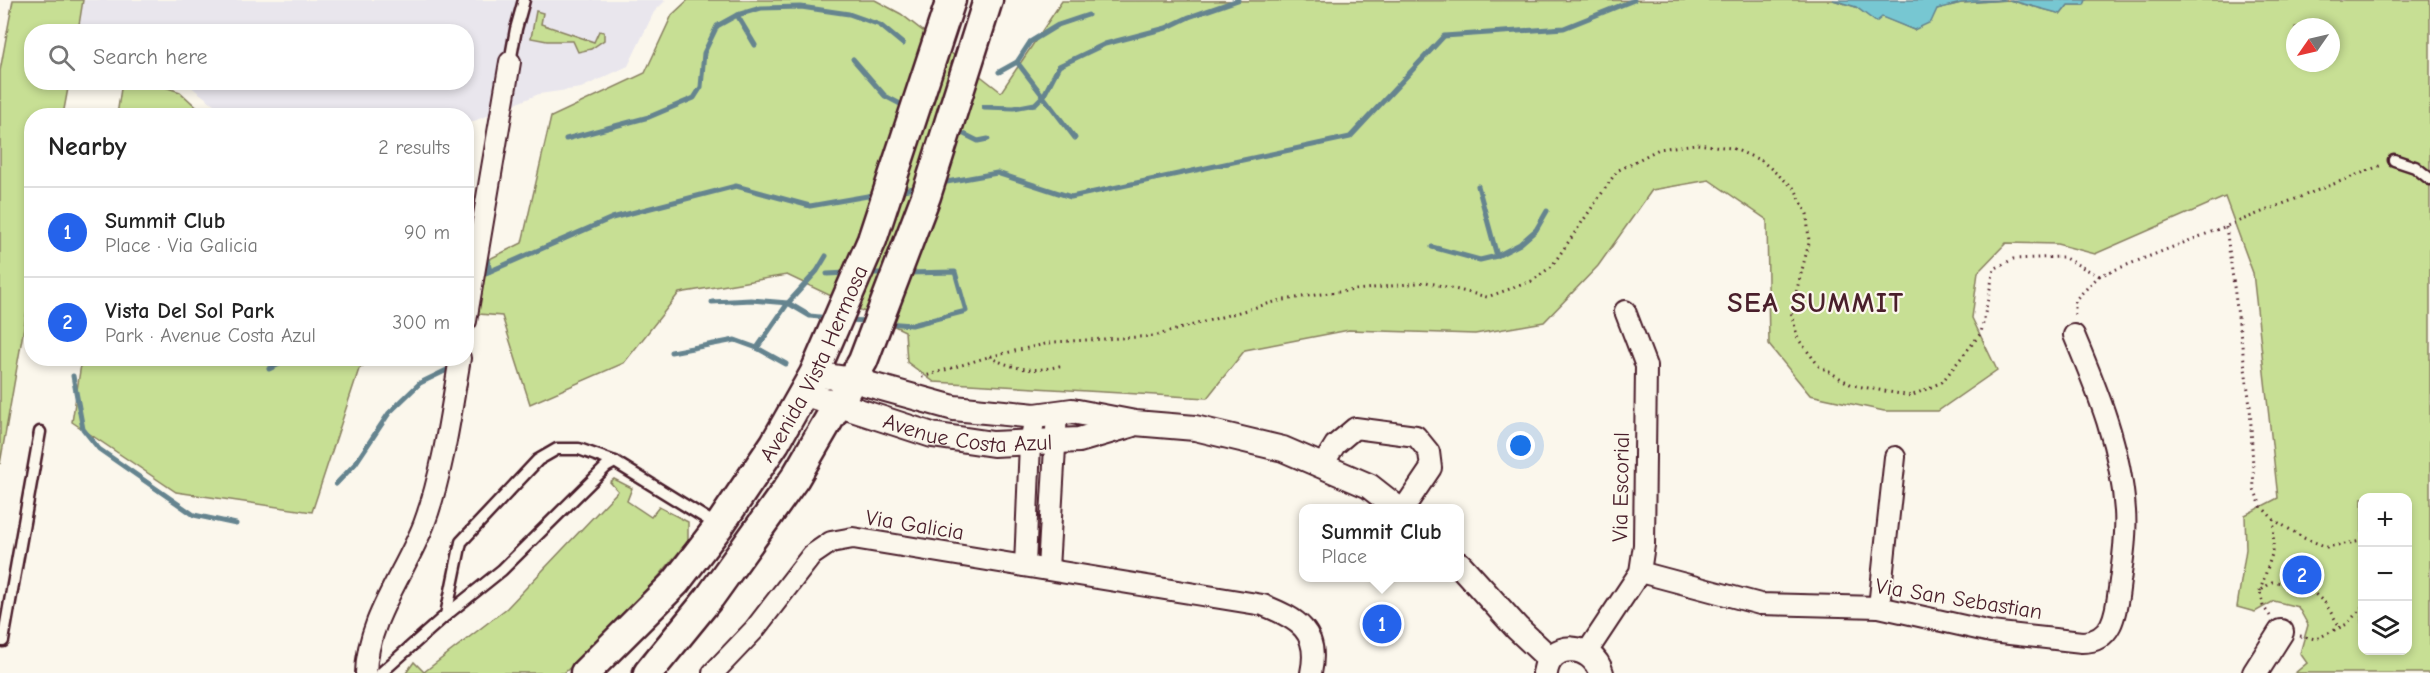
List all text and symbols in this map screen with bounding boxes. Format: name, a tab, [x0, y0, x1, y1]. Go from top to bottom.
north arrow	[2286, 18, 2340, 72]
search box	[24, 24, 474, 90]
icon: search	[45, 41, 78, 74]
text: Search here	[93, 44, 208, 70]
text: Nearby	[48, 132, 127, 162]
text: 2 results	[378, 136, 450, 159]
text: Summit Club	[105, 208, 225, 234]
text: 1	[64, 221, 71, 244]
text: 90 m	[404, 221, 450, 244]
text: Place · Via Galicia	[105, 234, 258, 257]
street label: Avenida Vista Hermosa	[754, 261, 874, 467]
district label: SEA SUMMIT	[1727, 287, 1905, 319]
text: Vista Del Sol Park	[105, 298, 274, 324]
text: 2	[63, 311, 72, 334]
text: 300 m	[392, 311, 450, 334]
text: Park · Avenue Costa Azul	[105, 324, 316, 347]
street label: Avenue Costa Azul	[880, 408, 1053, 458]
your location	[1506, 431, 1535, 460]
street label: Via Escorial	[1607, 432, 1635, 542]
map controls	[2358, 493, 2412, 655]
button: +	[2358, 493, 2412, 547]
street label: Via Galicia	[864, 504, 966, 546]
popup	[1299, 504, 1464, 582]
text: Summit Club	[1321, 519, 1442, 545]
text: Place	[1321, 545, 1367, 568]
button: −	[2358, 547, 2412, 601]
pin: 2	[2282, 552, 2322, 598]
street label: Via San Sebastian	[1873, 573, 2044, 625]
button: layers	[2358, 601, 2412, 655]
pin: 1	[1362, 602, 1402, 646]

